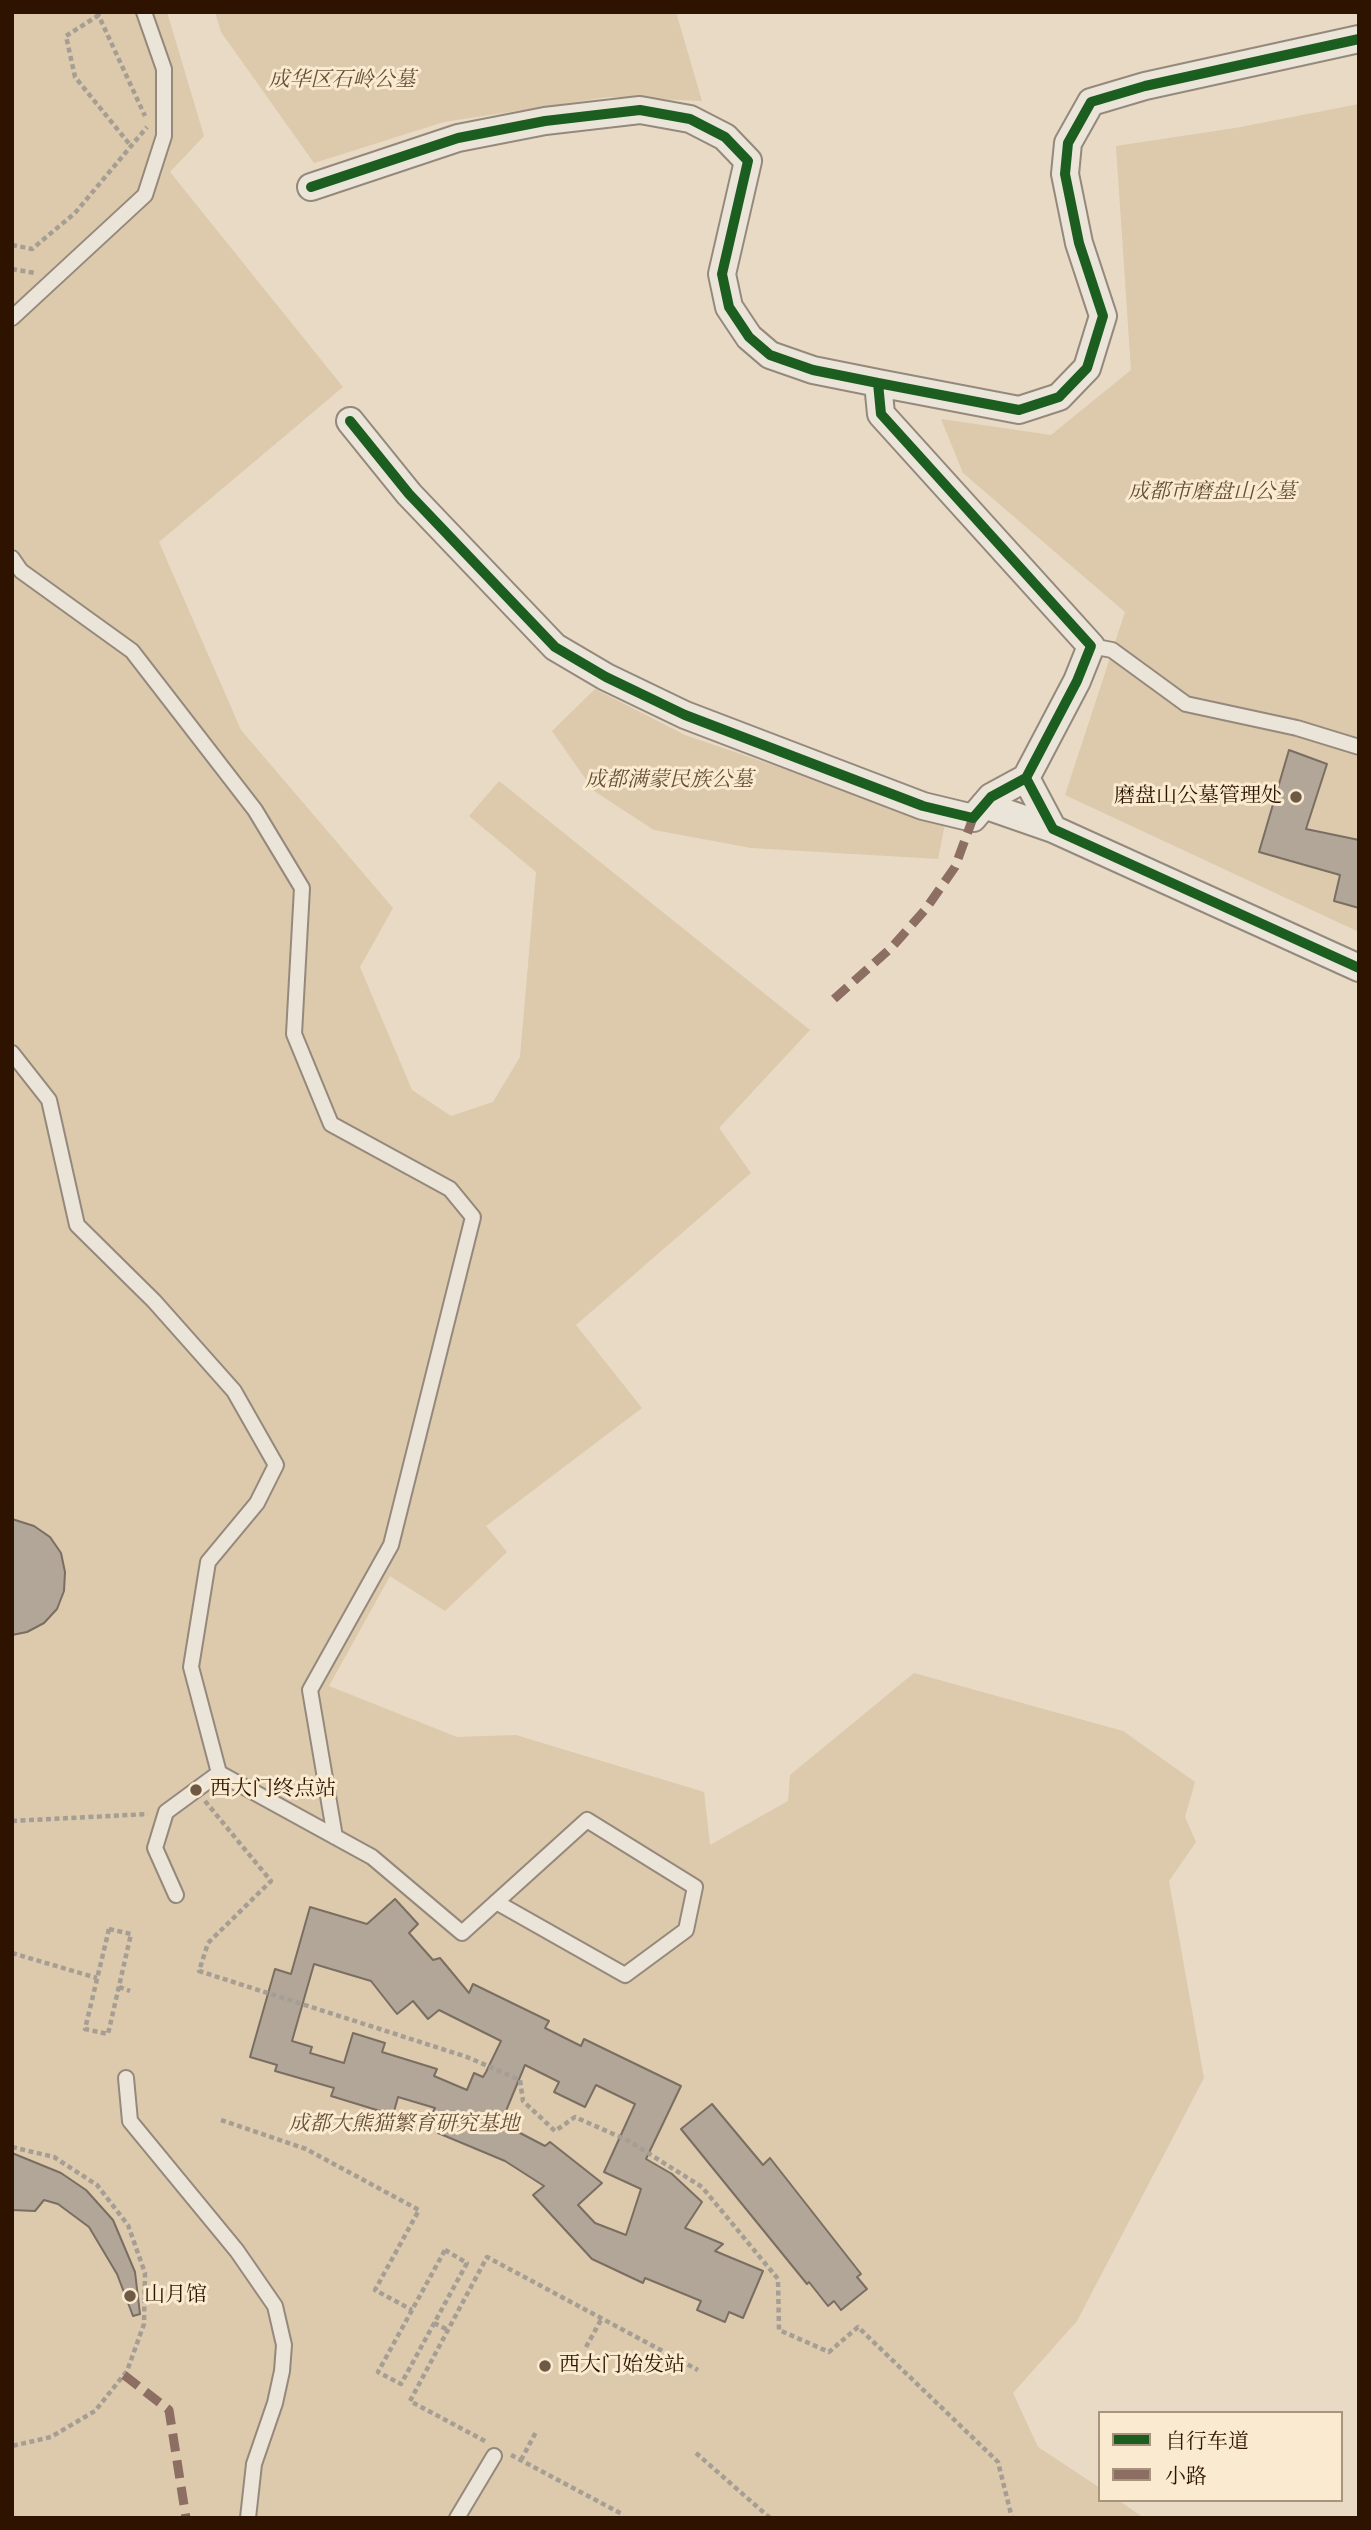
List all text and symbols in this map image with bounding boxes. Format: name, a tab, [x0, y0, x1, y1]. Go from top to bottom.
park label: 成华区石岭公墓	[269, 68, 415, 94]
park label: 成都市磨盘山公墓	[1128, 480, 1296, 506]
park label: 成都满蒙民族公墓	[585, 768, 753, 794]
place label: 磨盘山公墓管理处	[1114, 784, 1282, 810]
marker: 磨盘山公墓管理处	[1288, 789, 1304, 805]
place label: 西大门终点站	[210, 1777, 336, 1803]
marker: 西大门终点站	[188, 1782, 204, 1798]
park label: 成都大熊猫繁育研究基地	[289, 2112, 519, 2138]
place label: 山月馆	[144, 2283, 207, 2309]
marker: 山月馆	[122, 2288, 138, 2304]
place label: 西大门始发站	[559, 2353, 685, 2379]
marker: 西大门始发站	[537, 2358, 553, 2374]
legend	[1098, 2411, 1343, 2502]
text: 自行车道	[1165, 2427, 1249, 2455]
text: 小路	[1165, 2462, 1207, 2490]

